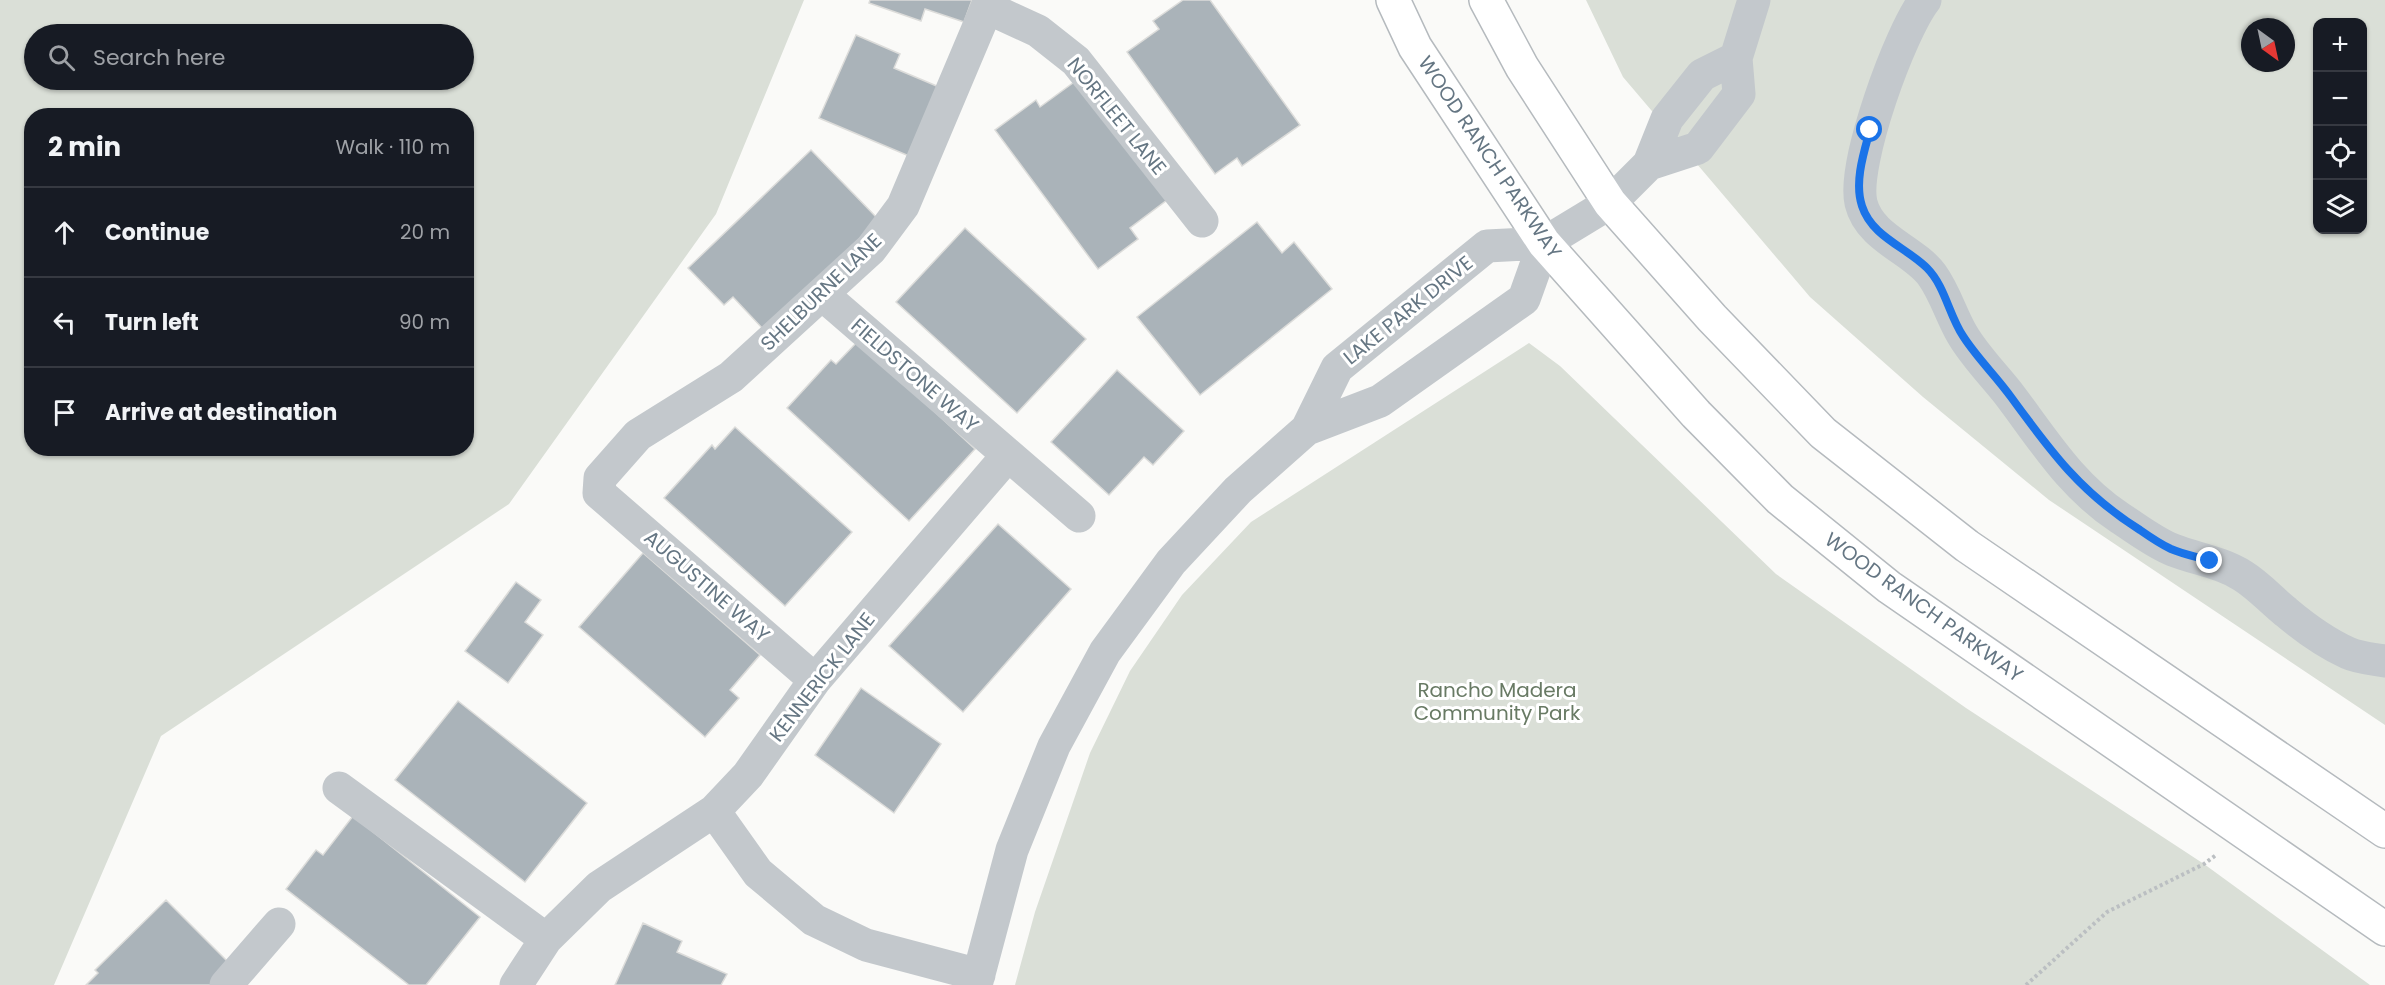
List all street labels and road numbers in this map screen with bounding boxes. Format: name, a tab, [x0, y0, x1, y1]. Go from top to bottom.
street label: WOOD RANCH PARKWAY	[1412, 50, 1569, 264]
street label: NORFLEET LANE	[1061, 51, 1173, 181]
street label: SHELBURNE LANE	[754, 227, 888, 357]
street label: LAKE PARK DRIVE	[1337, 249, 1479, 371]
street label: FIELDSTONE WAY	[845, 312, 985, 438]
street label: AUGUSTINE WAY	[638, 524, 776, 649]
street label: WOOD RANCH PARKWAY	[1819, 526, 2029, 689]
street label: KENNERICK LANE	[763, 607, 881, 747]

